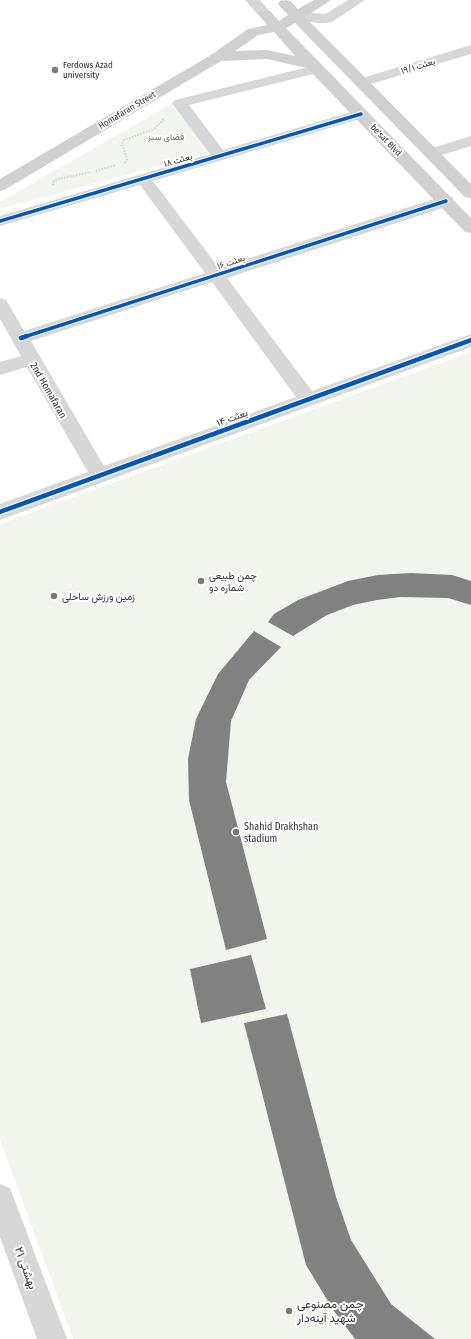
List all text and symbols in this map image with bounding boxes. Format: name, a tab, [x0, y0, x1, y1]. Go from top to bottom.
street label: بعثت ۱۹/۱	[400, 56, 437, 76]
place label: Ferdows Azad university	[63, 60, 113, 80]
marker: Ferdows Azad university	[50, 65, 60, 75]
street label: Homafaran Street	[97, 89, 157, 131]
street label: be'sat Blvd	[368, 122, 404, 158]
park label: فضای سبز	[147, 132, 184, 143]
street label: بعثت ۱۸	[162, 151, 194, 169]
street label: بعثت ۱۶	[216, 253, 246, 271]
street label: 2nd Homafaran	[27, 360, 69, 421]
street label: بعثت ۱۴	[215, 407, 250, 429]
place label: چمن طبیعی شماره دو	[209, 570, 257, 594]
marker: چمن طبیعی شماره دو	[196, 576, 206, 586]
marker: زمین ورزش ساحلی	[49, 591, 59, 601]
place label: زمین ورزش ساحلی	[62, 591, 135, 603]
place label: Shahid Drakhshan stadium	[244, 821, 318, 845]
marker: Shahid Drakhshan stadium	[231, 827, 241, 837]
street label: بهشتی ۲۱	[11, 1245, 40, 1292]
place label: چمن مصنوعی شهید آینه‌دار	[296, 1297, 364, 1326]
marker: چمن مصنوعی شهید آینه‌دار	[284, 1306, 294, 1316]

